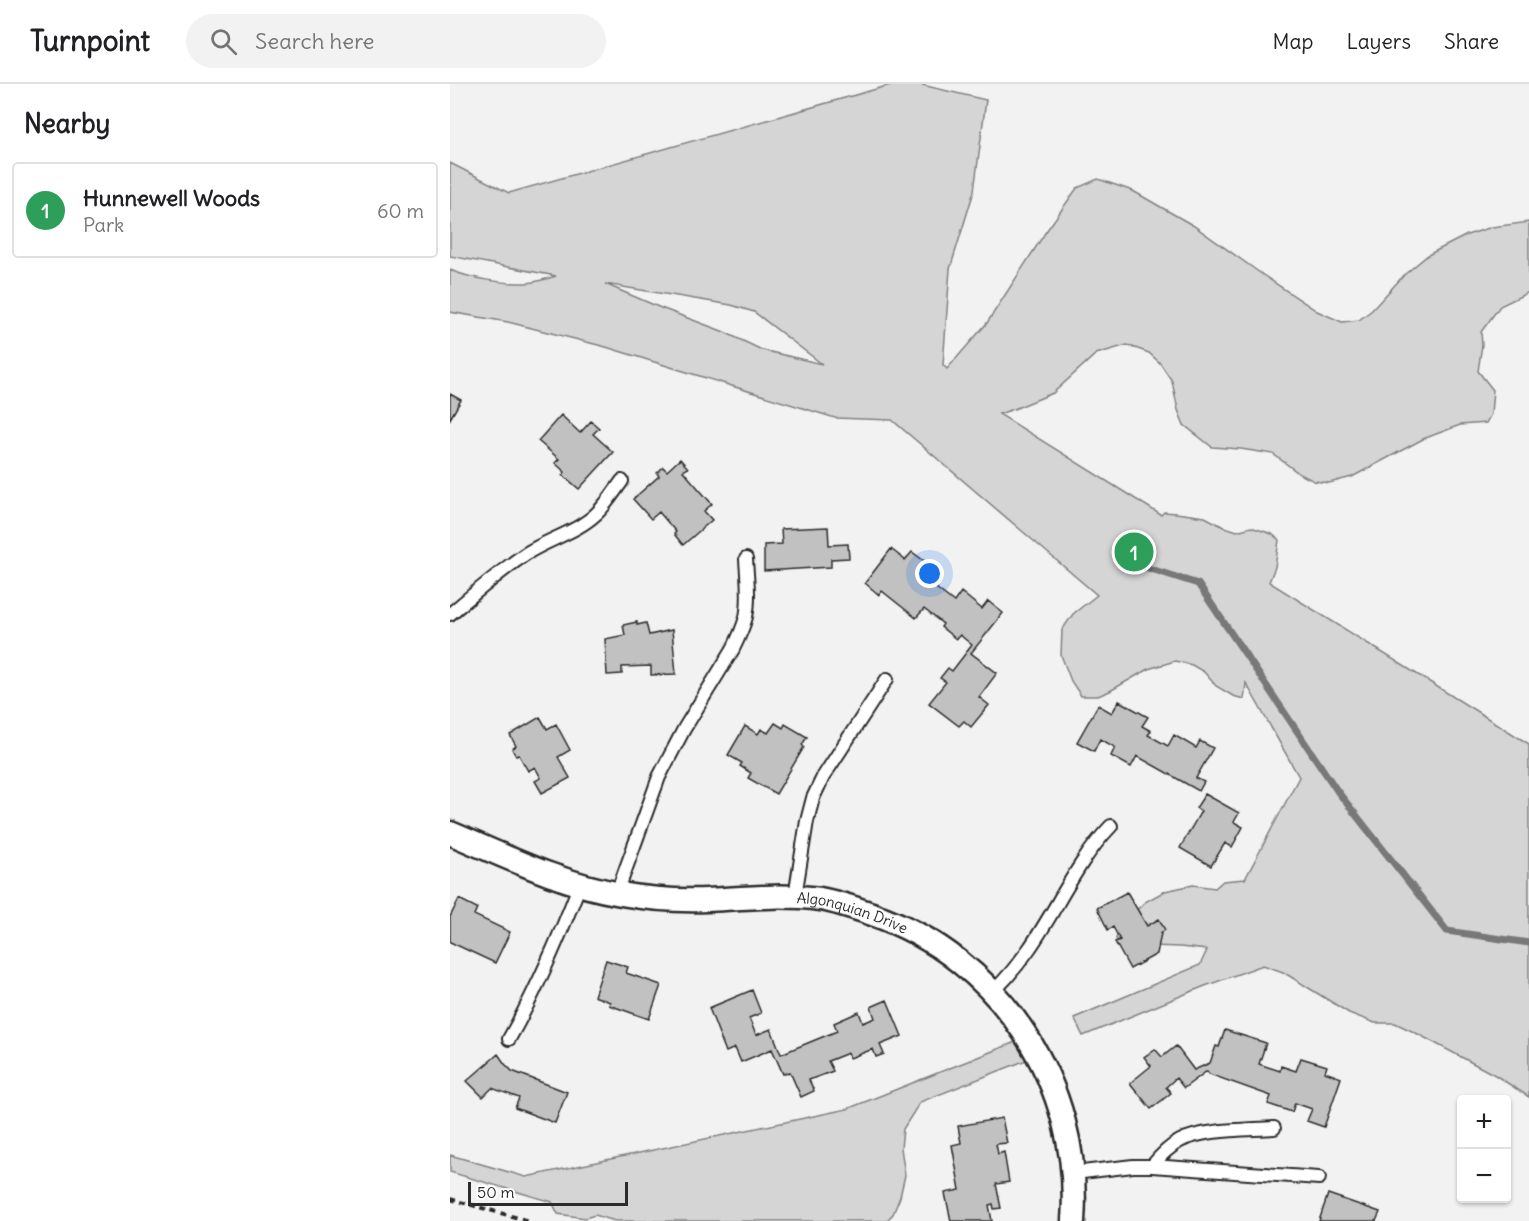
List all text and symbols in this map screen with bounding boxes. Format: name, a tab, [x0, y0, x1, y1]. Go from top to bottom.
search box	[186, 14, 606, 68]
text: Turnpoint	[30, 23, 150, 59]
icon: search	[207, 25, 240, 58]
text: Search here	[255, 27, 374, 55]
text: Map	[1273, 28, 1313, 55]
text: Layers	[1346, 28, 1411, 55]
text: Share	[1444, 28, 1499, 55]
text: Nearby	[24, 107, 110, 140]
text: Hunnewell Woods	[83, 184, 260, 212]
text: 1	[42, 198, 49, 223]
text: 60 m	[377, 198, 424, 223]
text: Park	[83, 212, 124, 237]
pin: 1	[1114, 530, 1154, 574]
your location	[915, 559, 944, 588]
street label: Algonquian Drive	[796, 887, 911, 937]
map controls	[1457, 1095, 1511, 1203]
button: +	[1457, 1095, 1511, 1149]
button: −	[1457, 1149, 1511, 1203]
scale bar	[468, 1179, 628, 1206]
text: 50 m	[477, 1182, 515, 1202]

